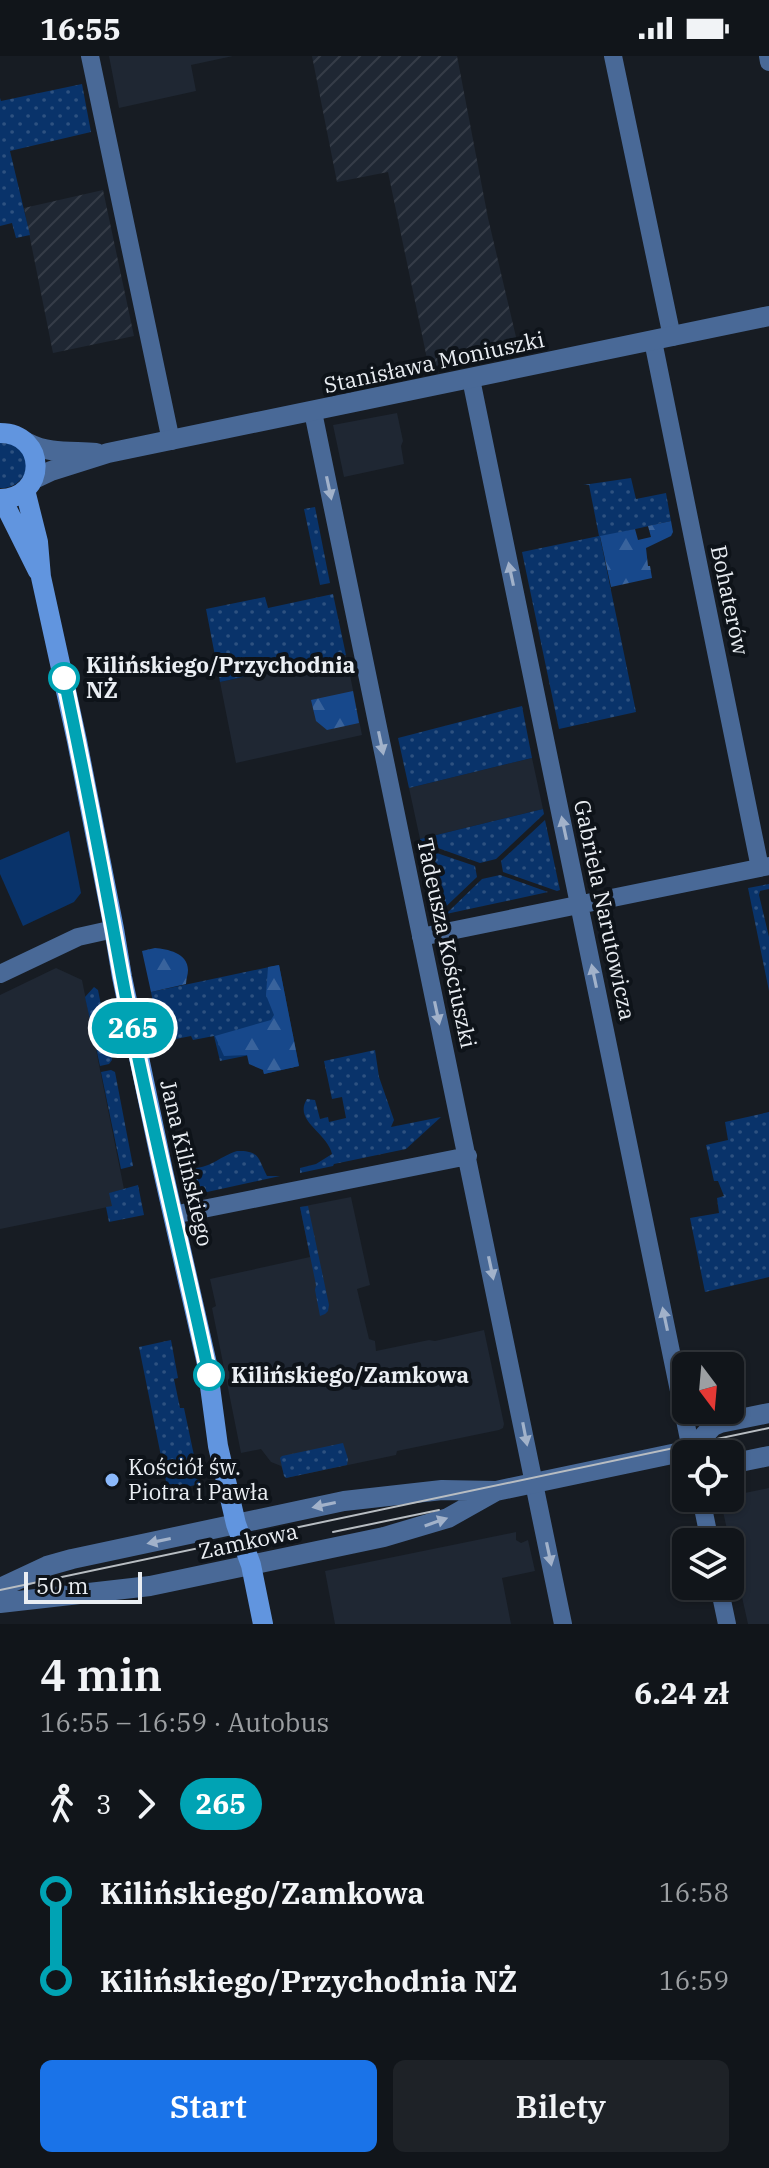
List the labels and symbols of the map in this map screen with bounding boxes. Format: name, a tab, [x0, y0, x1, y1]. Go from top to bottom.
street label: Stanisława Moniuszki	[321, 324, 547, 399]
one-way arrow	[323, 476, 336, 501]
street label: Bohaterów	[705, 542, 756, 657]
one-way arrow	[504, 561, 517, 586]
place label: Kilińskiego/Przychodnia NŻ	[86, 650, 355, 704]
marker: Kilińskiego/Przychodnia NŻ	[49, 663, 79, 693]
one-way arrow	[375, 731, 388, 756]
street label: Gabriela Narutowicza	[568, 797, 643, 1023]
one-way arrow	[557, 816, 569, 841]
street label: Tadeusza Kościuszki	[411, 835, 484, 1051]
one-way arrow	[587, 963, 600, 988]
one-way arrow	[432, 1001, 444, 1026]
line badge: 265	[87, 1002, 179, 1054]
street label: Jana Kilińskiego	[154, 1077, 221, 1249]
one-way arrow	[485, 1256, 497, 1281]
one-way arrow	[658, 1306, 671, 1331]
north arrow	[672, 1352, 744, 1424]
marker: Kilińskiego/Zamkowa	[194, 1360, 224, 1390]
place label: Kilińskiego/Zamkowa	[231, 1360, 469, 1389]
one-way arrow	[519, 1422, 531, 1447]
place label: Kościół św. Piotra i Pawła	[128, 1452, 269, 1506]
marker: Kościół św. Piotra i Pawła	[103, 1471, 121, 1489]
one-way arrow	[311, 1499, 336, 1512]
one-way arrow	[424, 1515, 448, 1527]
street label: Zamkowa	[196, 1516, 300, 1565]
one-way arrow	[147, 1535, 172, 1547]
one-way arrow	[543, 1541, 556, 1566]
scale bar	[24, 1568, 142, 1604]

